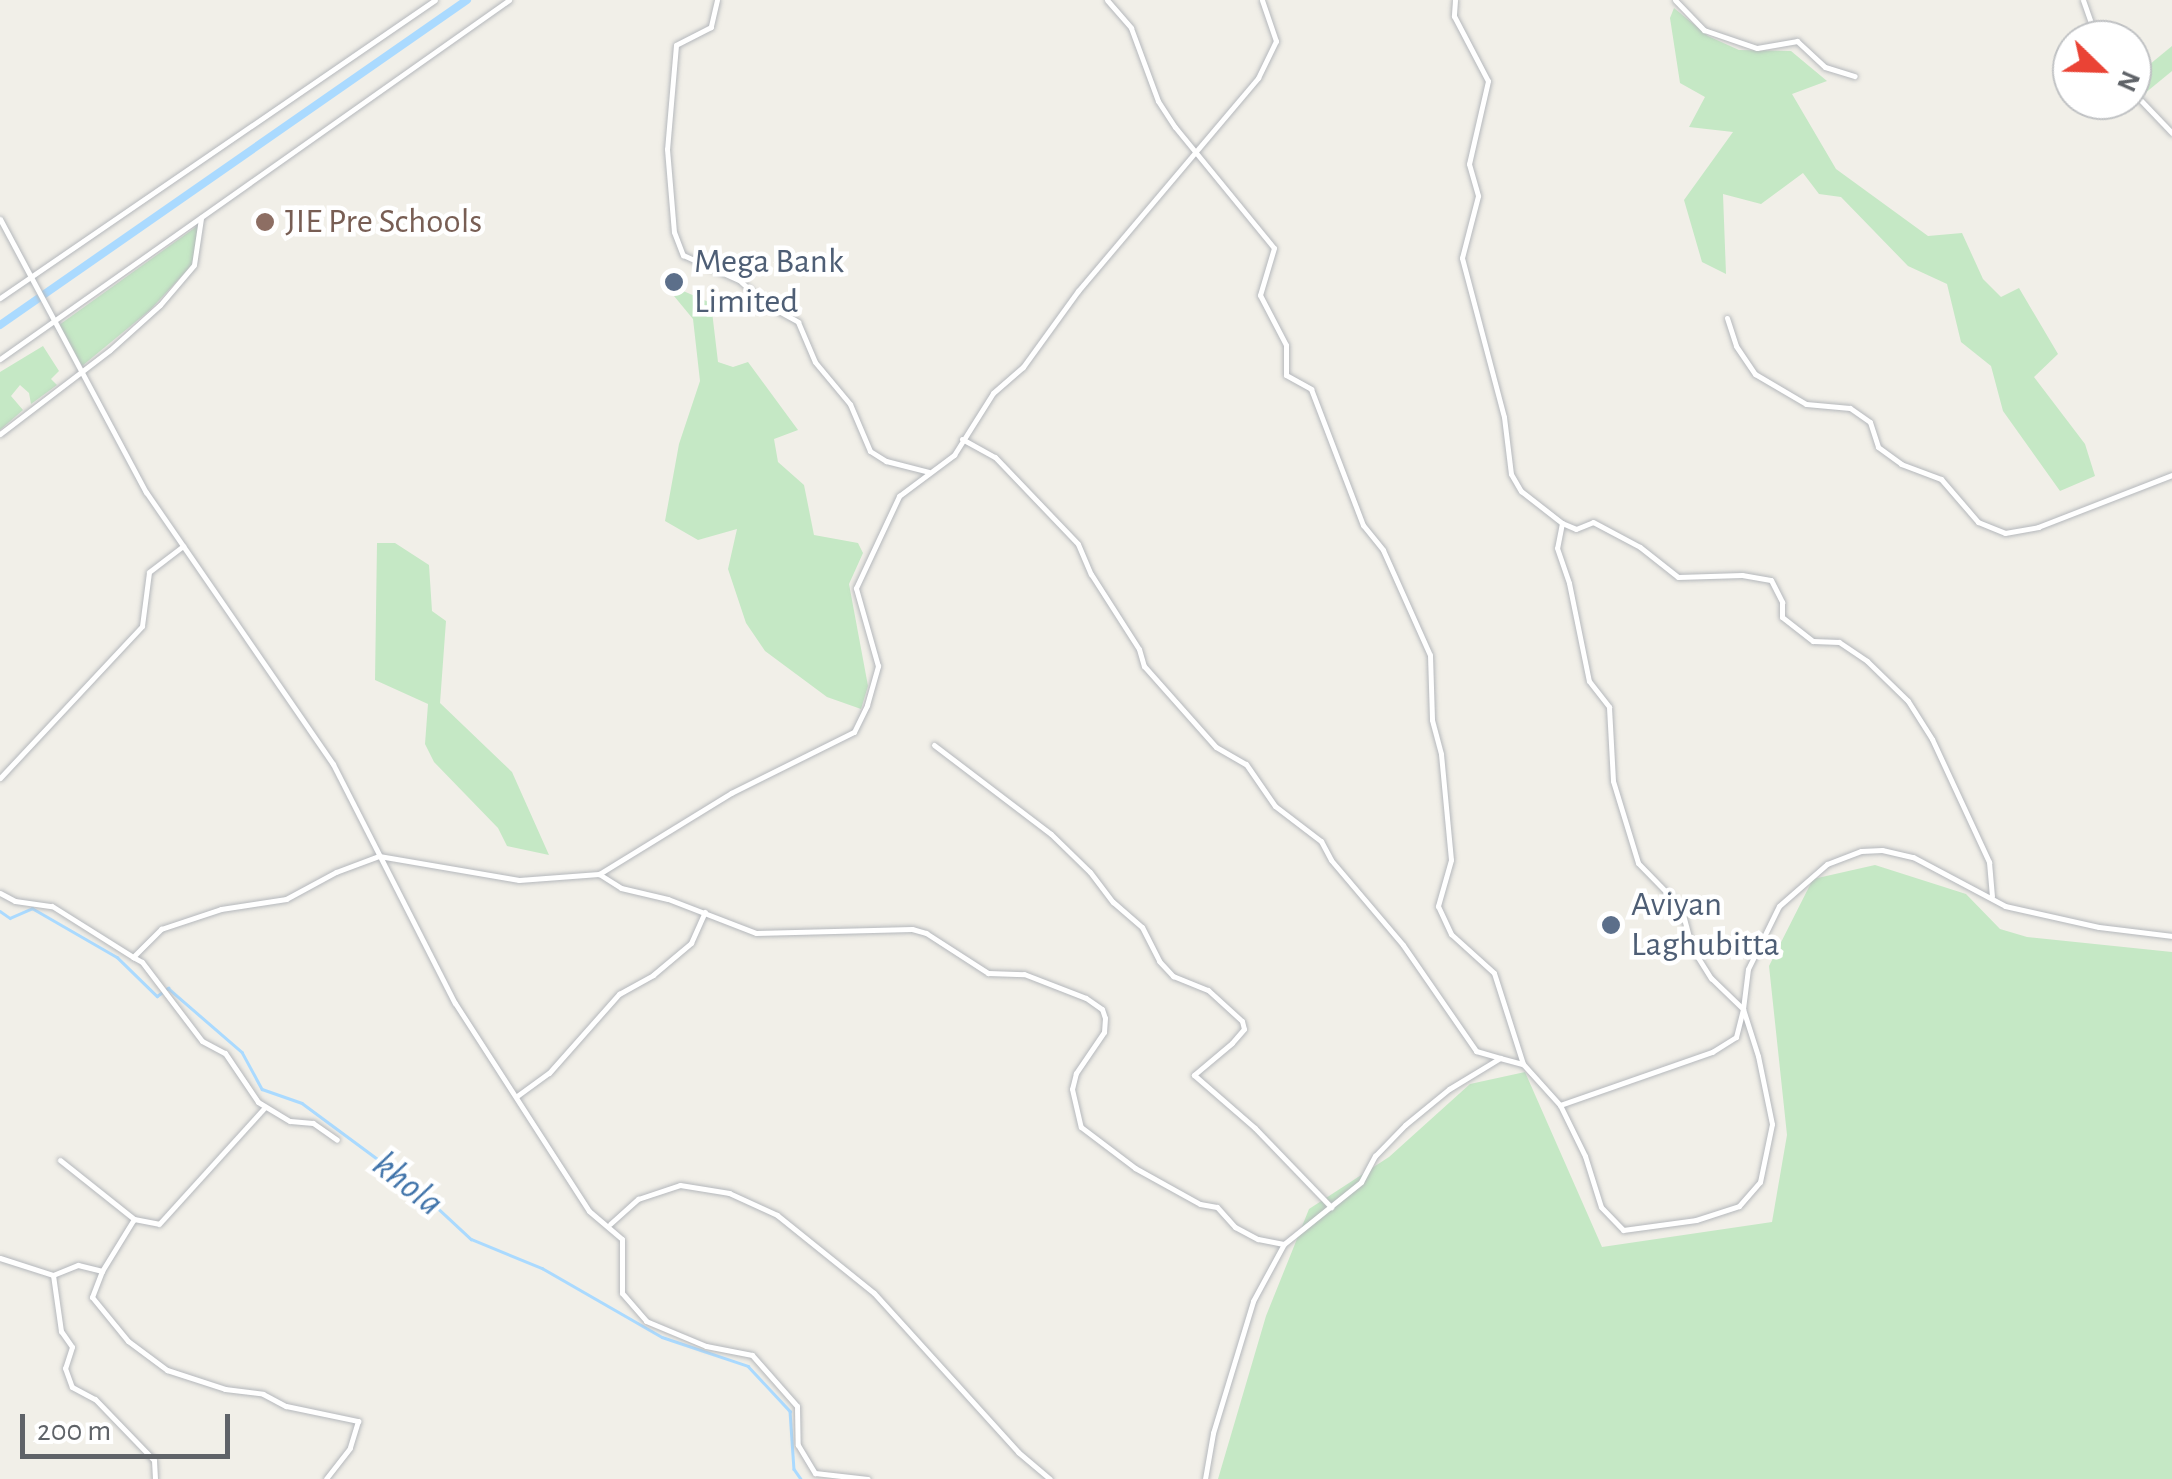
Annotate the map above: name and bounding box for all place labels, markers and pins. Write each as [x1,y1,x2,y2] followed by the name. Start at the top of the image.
[285,201,482,243] place label: JIE Pre Schools
[254,211,276,233] marker: JIE Pre Schools
[694,241,844,323] place label: Mega Bank Limited
[663,271,685,293] marker: Mega Bank Limited
[1631,884,1780,966] place label: Aviyan Laghubitta
[1600,914,1622,936] marker: Aviyan Laghubitta

